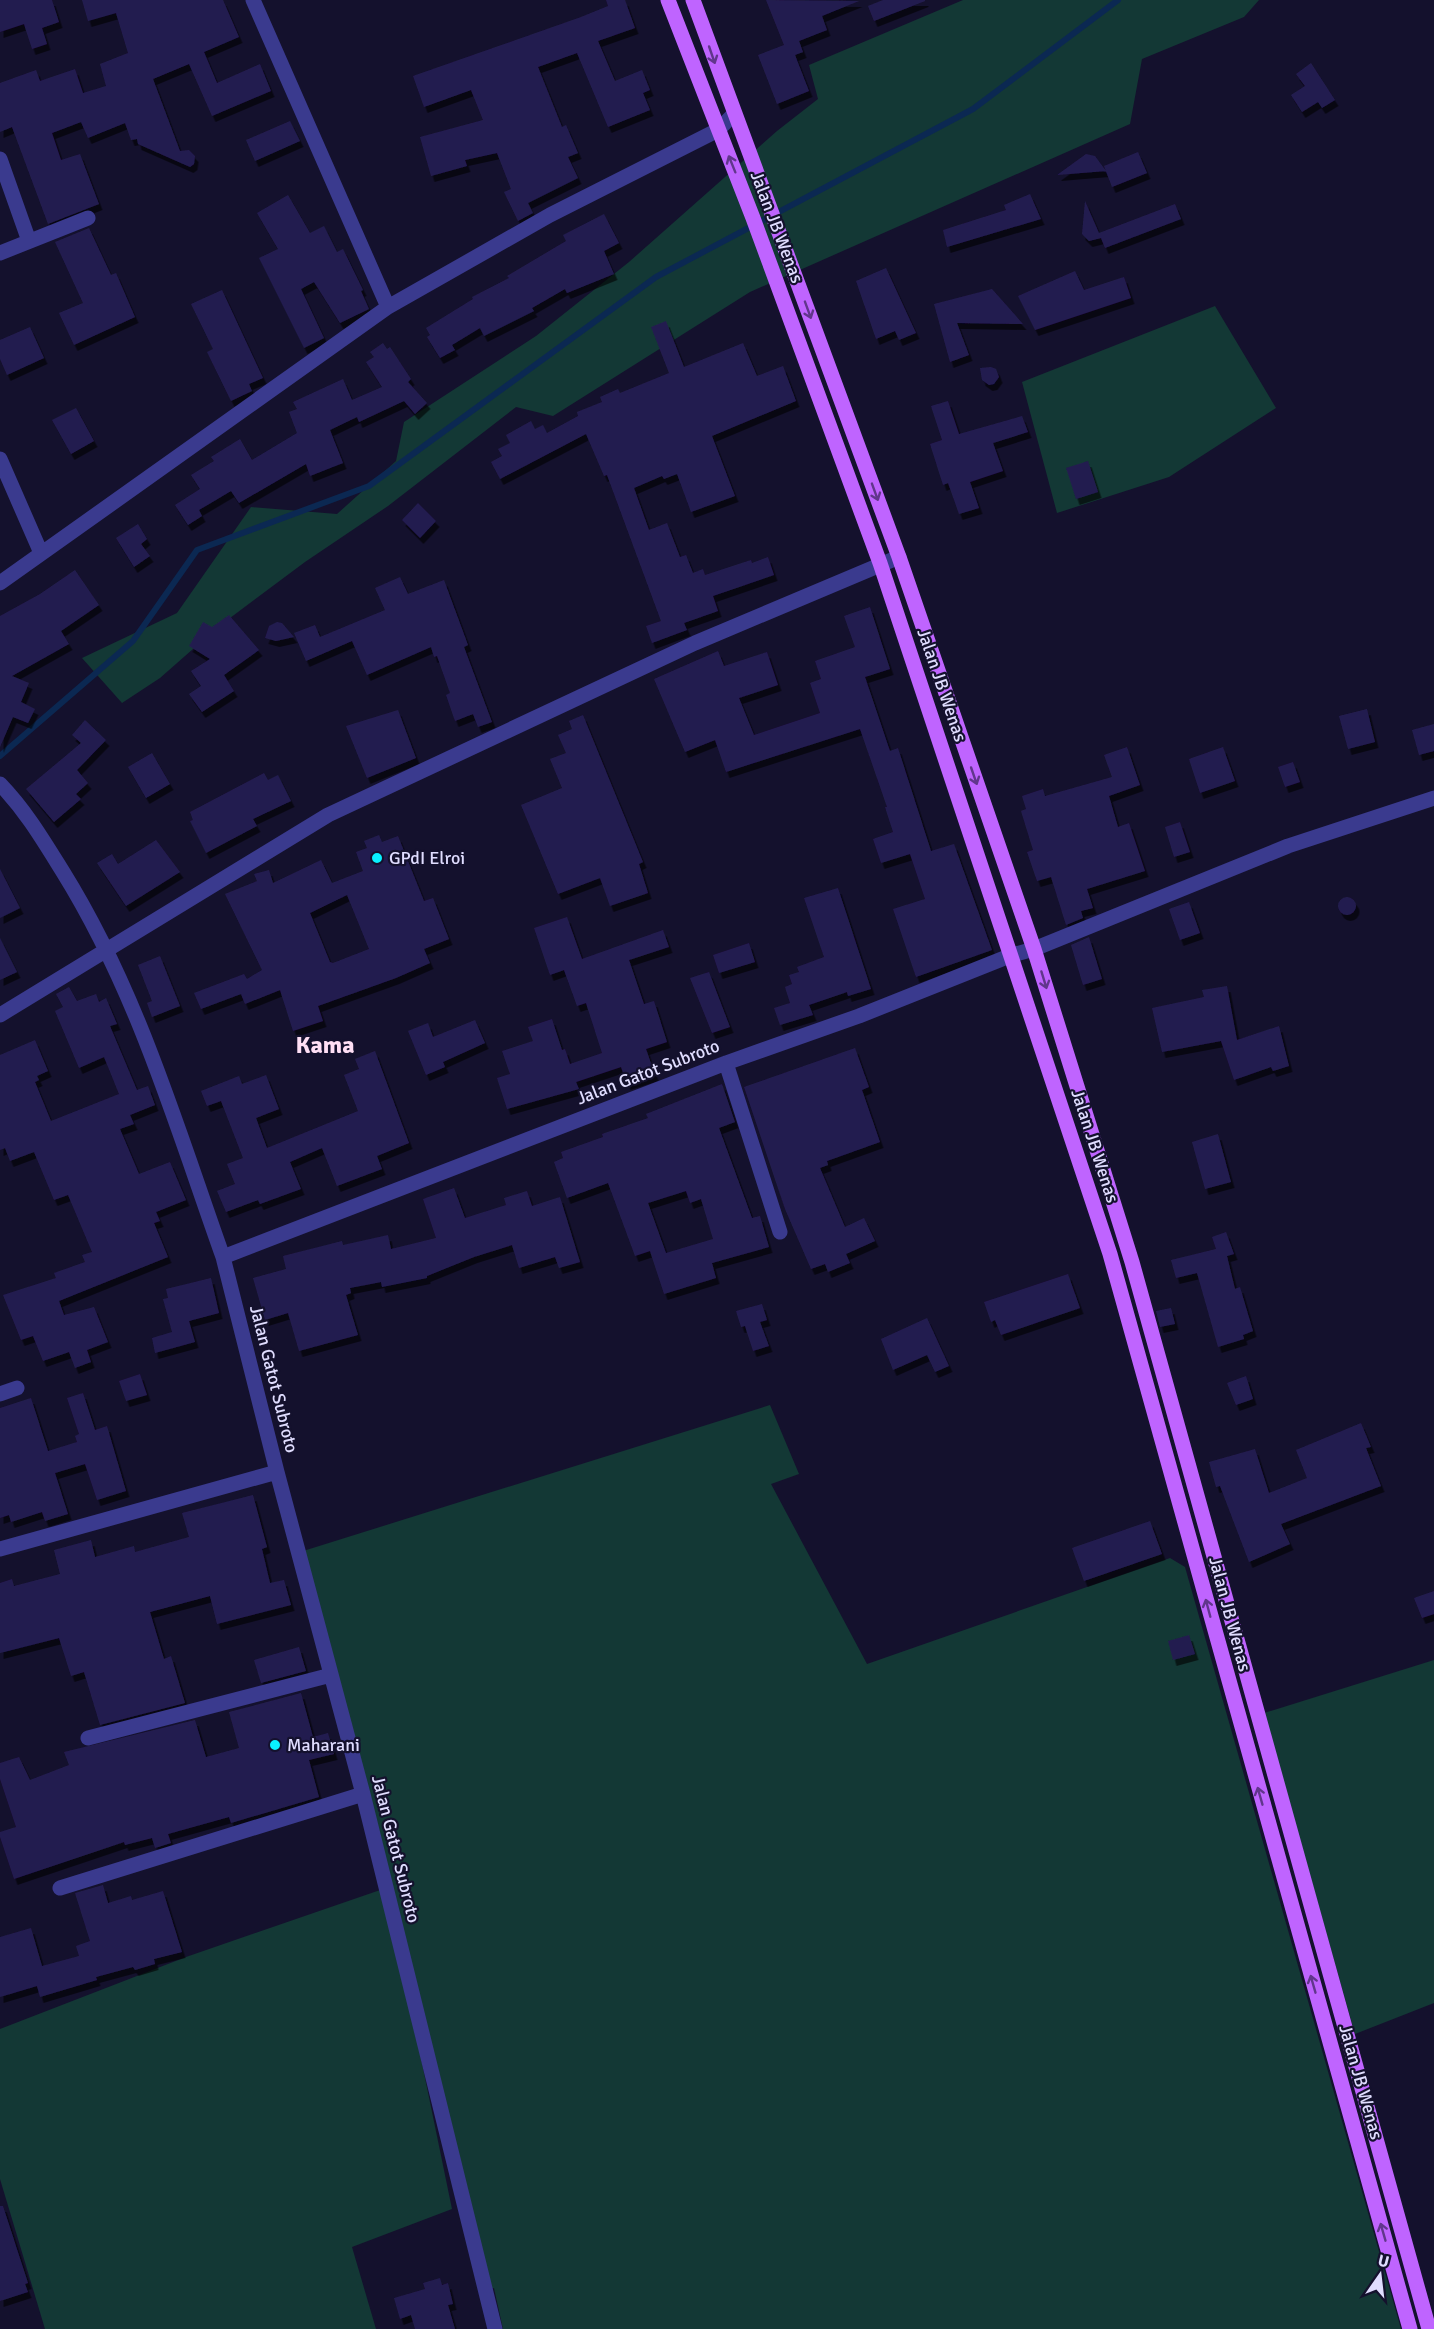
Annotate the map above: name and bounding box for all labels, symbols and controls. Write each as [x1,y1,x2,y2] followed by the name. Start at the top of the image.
[708,45,719,64] one-way arrow
[725,155,736,173] one-way arrow
[746,168,809,286] street label: Jalan JB Wenas
[803,300,814,318] one-way arrow
[871,483,882,501] one-way arrow
[912,625,972,745] street label: Jalan JB Wenas
[969,766,980,785] one-way arrow
[389,847,465,869] place label: GPdI Elroi
[370,851,384,865] marker: GPdI Elroi
[1039,970,1050,989] one-way arrow
[296,1030,354,1060] district label: Kama
[573,1035,723,1109] street label: Jalan Gatot Subroto
[1066,1086,1124,1206] street label: Jalan JB Wenas
[245,1303,303,1455] street label: Jalan Gatot Subroto
[1204,1554,1256,1674] street label: Jalan JB Wenas
[1202,1599,1213,1618] one-way arrow
[287,1734,360,1756] place label: Maharani
[268,1738,282,1752] marker: Maharani
[367,1773,425,1925] street label: Jalan Gatot Subroto
[1254,1787,1265,1806] one-way arrow
[1307,1975,1318,1994] one-way arrow
[1334,2022,1388,2142] street label: Jalan JB Wenas
[1376,2223,1388,2242] one-way arrow
[1350,2245,1410,2305] north arrow
[1376,2250,1391,2272] text: U

